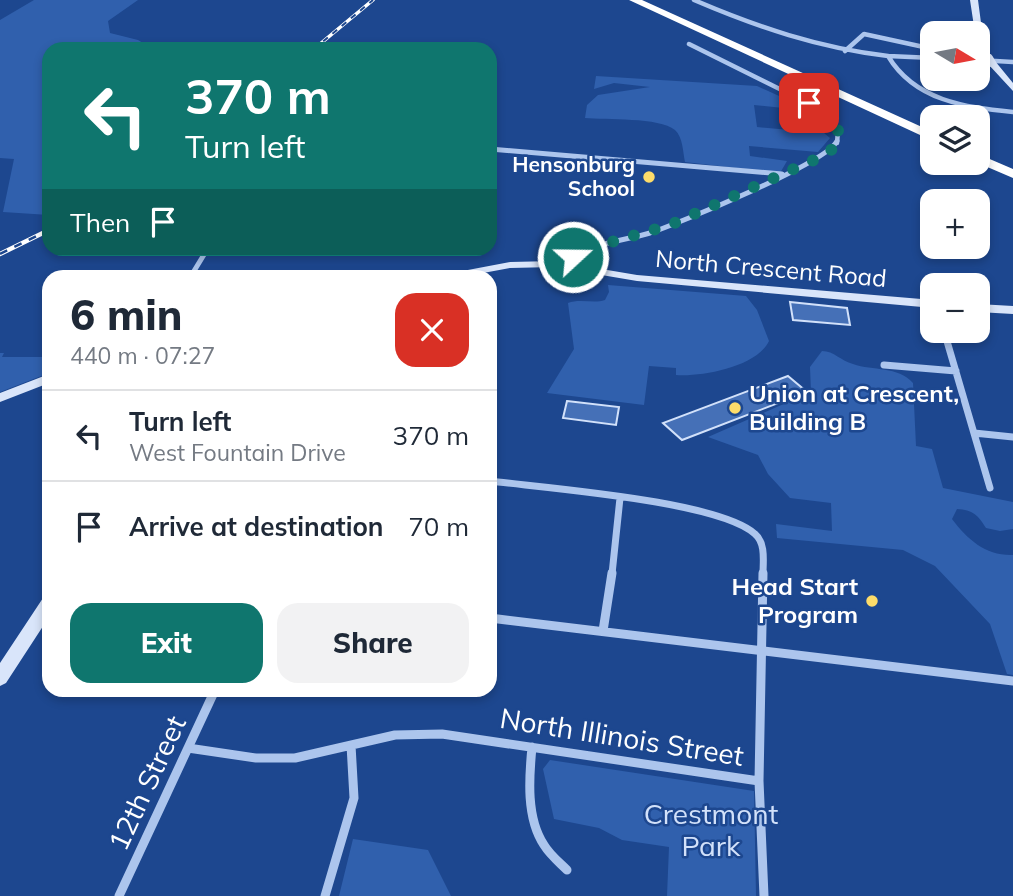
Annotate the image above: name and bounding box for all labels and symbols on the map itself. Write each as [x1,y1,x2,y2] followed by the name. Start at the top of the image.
[920,21,990,91] north arrow
[779,73,839,133] pin
[512,151,635,201] place label: Hensonburg School
[641,169,657,185] marker: Hensonburg School
[536,220,610,294] position arrow
[654,243,888,293] street label: North Crescent Road
[749,378,959,436] place label: Union at Crescent, Building B
[727,400,743,416] marker: Union at Crescent, Building B
[731,571,858,629] place label: Head Start Program
[864,593,880,609] marker: Head Start Program
[498,700,747,773] street label: North Illinois Street
[100,710,193,856] street label: 12th Street
[644,796,779,863] park label: Crestmont Park

